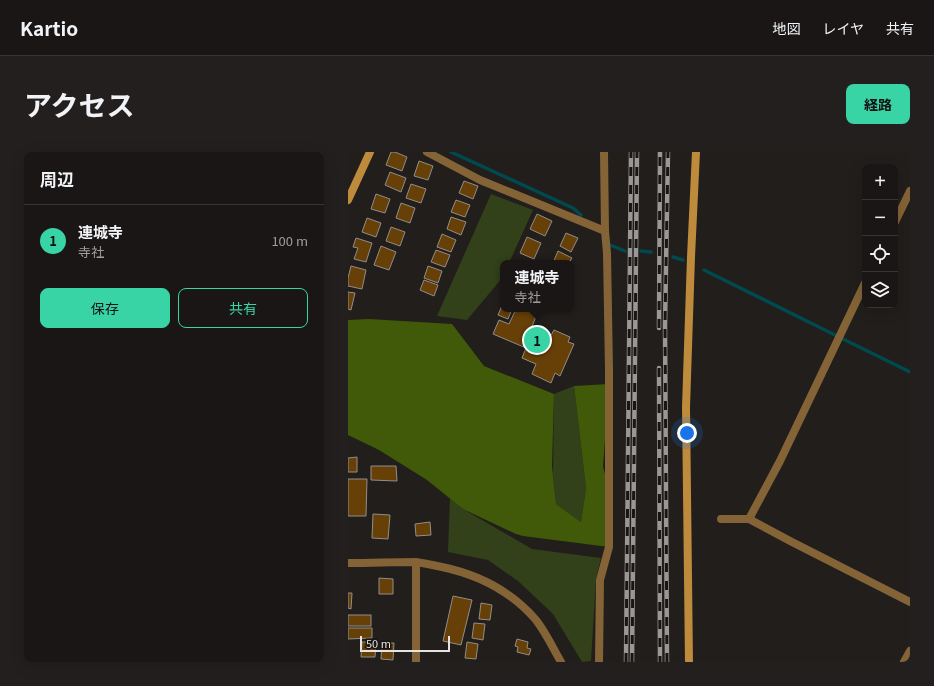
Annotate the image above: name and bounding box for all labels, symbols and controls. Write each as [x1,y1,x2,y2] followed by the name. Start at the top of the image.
[20,14,78,41] text: Kartio
[772,18,800,38] text: 地図
[822,18,864,38] text: レイヤ
[886,18,914,38] text: 共有
[24,84,135,124] text: アクセス
[846,84,910,124] button: 経路
[862,164,898,308] map controls
[862,164,898,200] button: +
[40,166,74,191] text: 周辺
[862,200,898,236] button: −
[78,221,123,242] text: 連城寺
[49,231,57,250] text: 1
[271,231,308,250] text: 100 m
[862,236,898,272] button: locate
[78,242,104,261] text: 寺社
[500,260,574,312] popup
[514,266,560,287] text: 連城寺
[862,272,898,308] button: layers
[514,287,541,306] text: 寺社
[40,288,170,328] button: 保存
[178,288,308,328] button: 共有
[524,325,550,355] pin: 1
[677,423,697,443] your location
[360,634,450,653] scale bar
[366,635,391,651] text: 50 m

